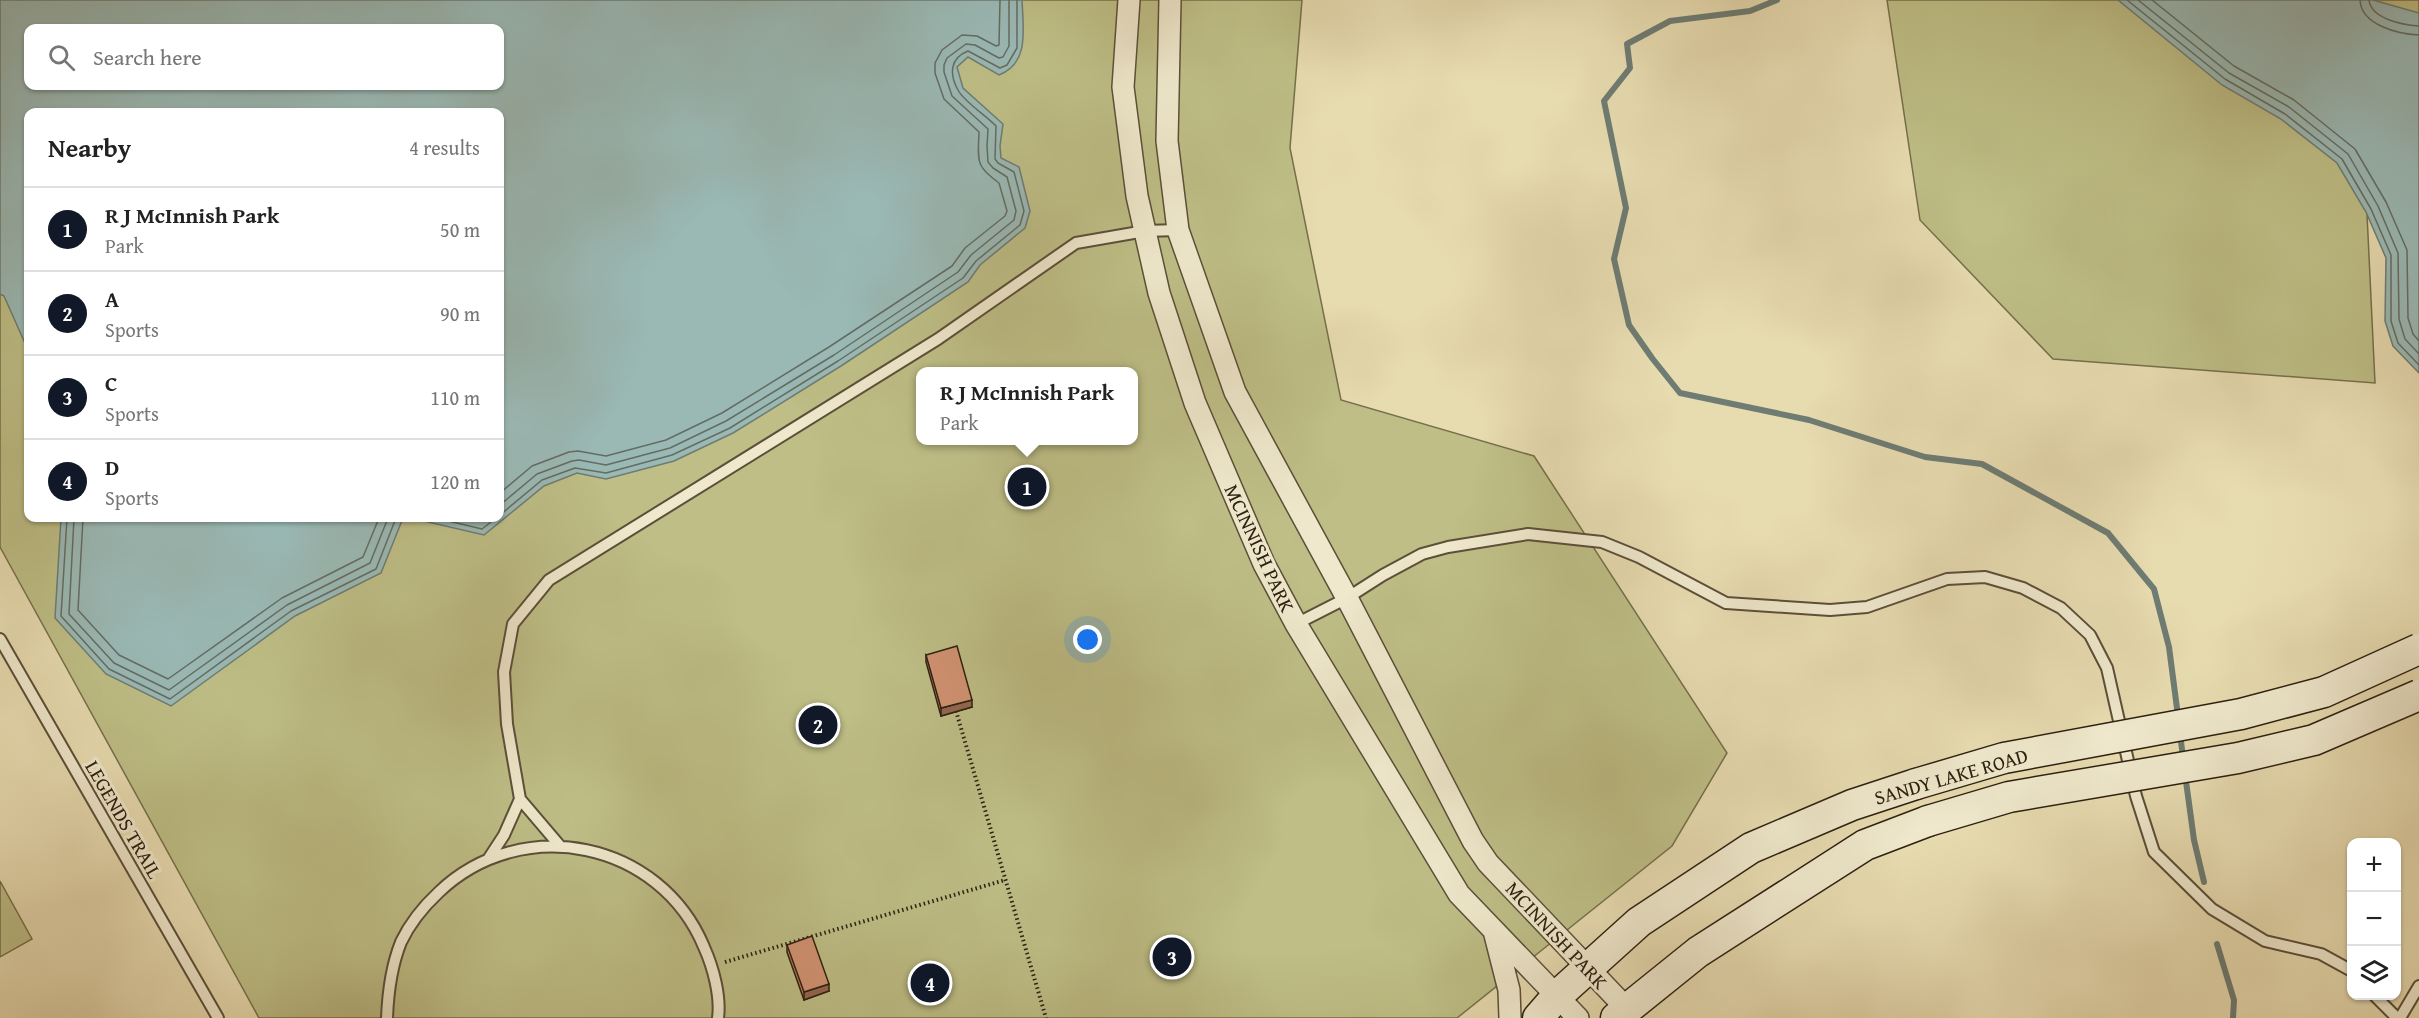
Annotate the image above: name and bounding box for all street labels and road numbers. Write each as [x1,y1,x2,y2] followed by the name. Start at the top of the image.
[1218,479,1302,617] street label: MCINNISH PARK
[1871,740,2031,812] street label: SANDY LAKE ROAD
[78,755,170,884] street label: LEGENDS TRAIL
[1499,875,1615,996] street label: MCINNISH PARK

